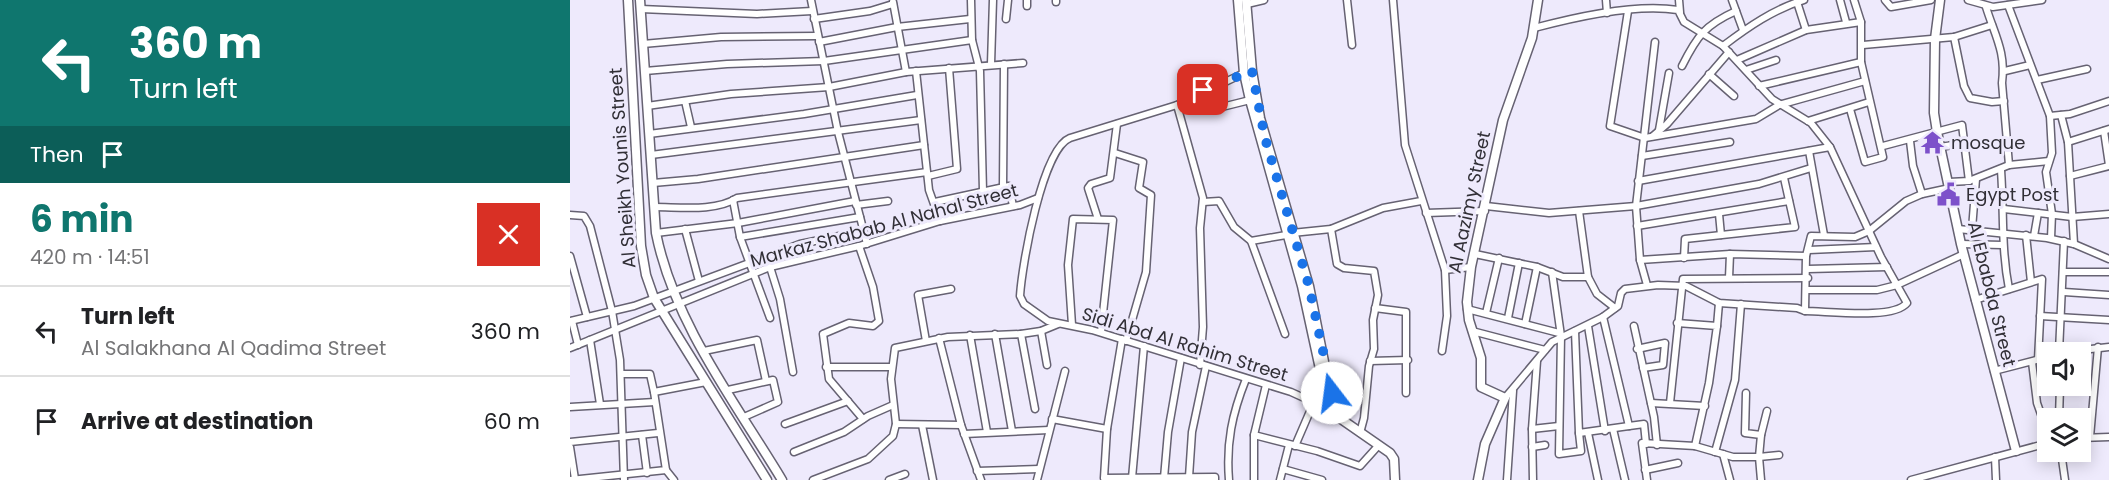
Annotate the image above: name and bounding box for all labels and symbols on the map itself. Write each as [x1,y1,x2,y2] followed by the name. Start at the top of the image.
[1177,64,1228,115] pin
[603,67,641,269] street label: Al Sheikh Younis Street
[1442,129,1496,275] street label: Al Aazimy Street
[1920,129,1946,155] temple icon: mosque
[1951,130,2025,155] place label: mosque
[747,177,1021,273] street label: Markaz Shabab Al Nahal Street
[1935,181,1961,207] public building icon: Egypt Post
[1966,182,2059,207] place label: Egypt Post
[1962,219,2022,369] street label: Al Ebabda Street
[1079,301,1291,387] street label: Sidi Abd Al Rahim Street
[1300,361,1364,425] position arrow

